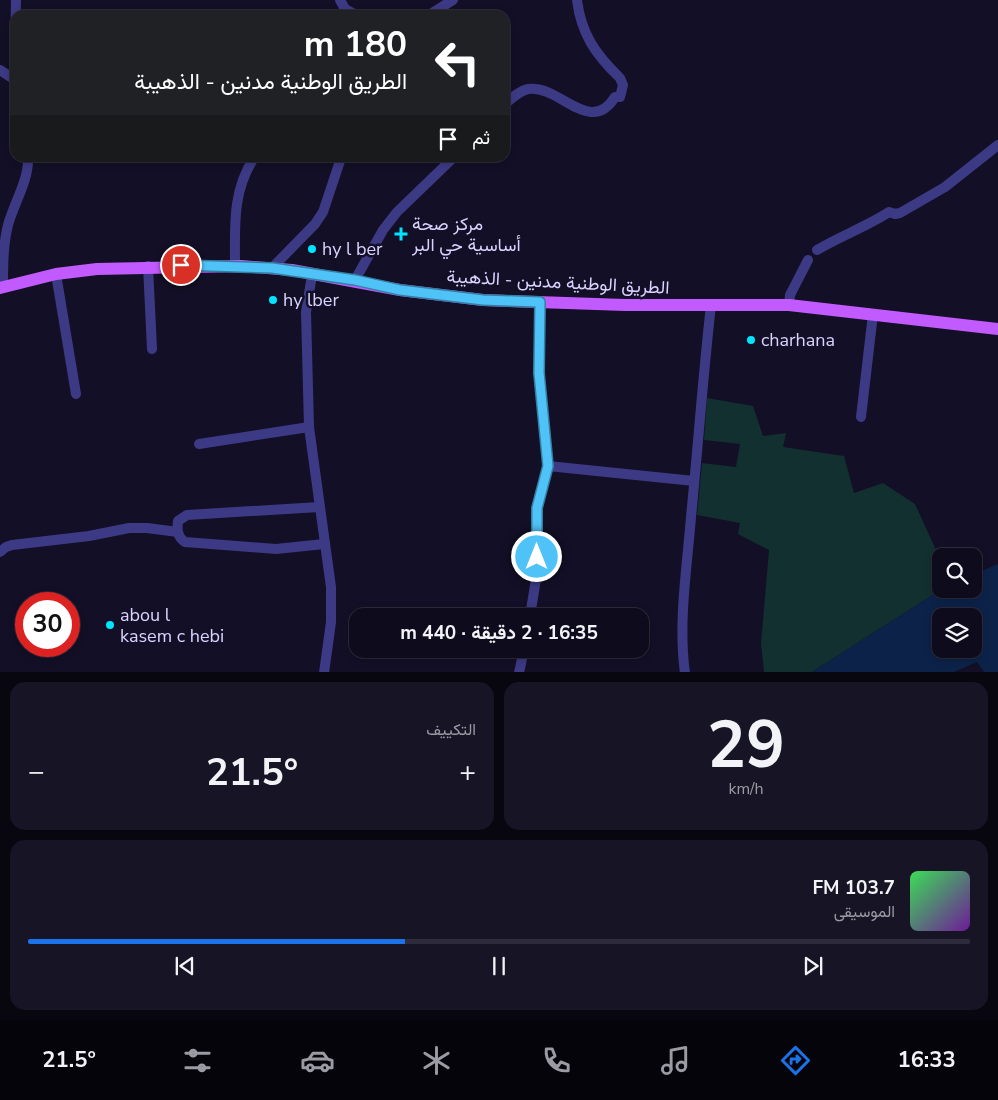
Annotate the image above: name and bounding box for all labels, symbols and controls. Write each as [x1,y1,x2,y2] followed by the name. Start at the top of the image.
[304,21,407,68] text: 180 m
[425,30,490,95] icon: left
[134,67,407,97] text: الطريق الوطنية مدنين - الذهيبة
[434,125,462,153] icon: arrive
[472,125,490,151] text: ثم
[411,212,521,260] place label: مركز صحة أساسية حي البر
[394,227,408,241] marker: مركز صحة أساسية حي البر
[322,237,383,261] place label: hy l ber
[306,243,318,255] marker: hy l ber
[160,244,202,286] pin
[167,251,195,279] icon: arrive
[446,264,670,300] street label: الطريق الوطنية مدنين - الذهيبة
[283,288,339,312] place label: hy lber
[267,294,279,306] marker: hy lber
[761,328,835,352] place label: charhana
[745,334,757,346] marker: charhana
[510,530,562,582] position arrow
[932,548,982,658] map controls
[932,548,982,598] button: search
[15,592,80,657] speed limit sign: 30
[120,603,224,648] place label: abou l kasem c hebi
[932,608,982,658] button: layers
[104,619,116,631] marker: abou l kasem c hebi
[400,620,598,646] text: 16:35 · 2 دقيقة · 440 m
[707,701,785,790] text: 29
[426,719,476,741] text: التكييف
[206,747,298,798] text: 21.5°
[28,753,45,791] text: −
[459,753,476,791] text: +
[728,778,764,800] text: km/h
[812,875,895,901] text: 103.7 FM
[834,901,895,923] text: الموسيقى
[171,952,199,980] icon: previous
[485,952,513,980] icon: pause
[799,952,827,980] icon: next
[180,1043,215,1078] icon: filters
[300,1043,335,1078] icon: car
[419,1043,454,1078] icon: climate
[539,1043,574,1078] icon: phone
[658,1043,693,1078] icon: music
[778,1043,813,1078] icon: directions
[42,1045,96,1075] text: 21.5°
[897,1045,956,1075] text: 16:33

